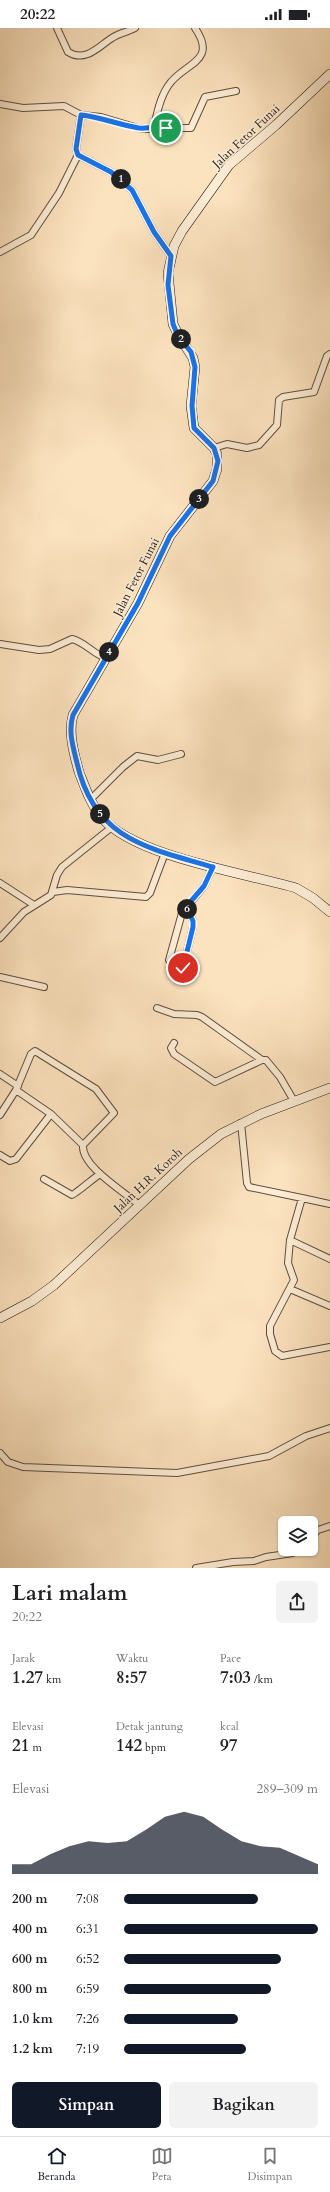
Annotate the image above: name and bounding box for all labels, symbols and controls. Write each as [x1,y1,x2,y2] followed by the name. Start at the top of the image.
[20,4,55,24] text: 20:22
[207,100,284,173] street label: Jalan Fetor Funai
[149,111,183,145] pin
[155,117,177,139] icon: arrive
[111,169,131,189] pin: 1
[118,171,124,186] text: 1
[171,329,191,349] pin: 2
[178,331,184,346] text: 2
[189,489,209,509] pin: 3
[196,491,202,506] text: 3
[108,534,163,621] street label: Jalan Fetor Funai
[99,642,119,662] pin: 4
[106,644,112,659] text: 4
[90,804,110,824] pin: 5
[97,806,103,821] text: 5
[177,899,197,919] pin: 6
[184,901,190,916] text: 6
[166,951,200,985] pin
[172,957,194,979] icon: check
[109,1144,186,1217] street label: Jalan H.R. Koroh
[278,1516,318,1556] map controls
[278,1516,318,1556] button: layers
[12,1578,127,1608] text: Lari malam
[276,1581,318,1623] button: share
[12,1608,42,1626] text: 20:22
[12,1651,35,1666] text: Jarak
[116,1651,148,1666] text: Waktu
[220,1651,241,1666] text: Pace
[12,1666,43,1689] text: 1.27
[116,1666,147,1689] text: 8:57
[220,1666,251,1689] text: 7:03
[43,1672,61,1687] text: km
[251,1672,273,1687] text: /km
[12,1719,44,1734] text: Elevasi
[116,1719,183,1734] text: Detak jantung
[220,1719,238,1734] text: kcal
[12,1734,29,1757] text: 21
[116,1734,142,1757] text: 142
[220,1734,237,1757] text: 97
[29,1740,42,1755] text: m
[142,1740,166,1755] text: bpm
[12,1780,49,1798] text: Elevasi
[256,1780,318,1798] text: 289–309 m
[12,1890,47,1908] text: 200 m
[76,1890,99,1908] text: 7:08
[12,1920,47,1938] text: 400 m
[76,1920,99,1938] text: 6:31
[12,1950,47,1968] text: 600 m
[76,1950,99,1968] text: 6:52
[12,1980,47,1998] text: 800 m
[76,1980,99,1998] text: 6:59
[12,2010,53,2028] text: 1.0 km
[76,2010,99,2028] text: 7:26
[12,2040,53,2058] text: 1.2 km
[76,2040,99,2058] text: 7:19
[12,2082,161,2128] button: Simpan
[169,2082,318,2128] button: Bagikan
[37,2145,76,2184] tab: Beranda
[151,2145,173,2184] tab: Peta
[248,2145,293,2184] tab: Disimpan

